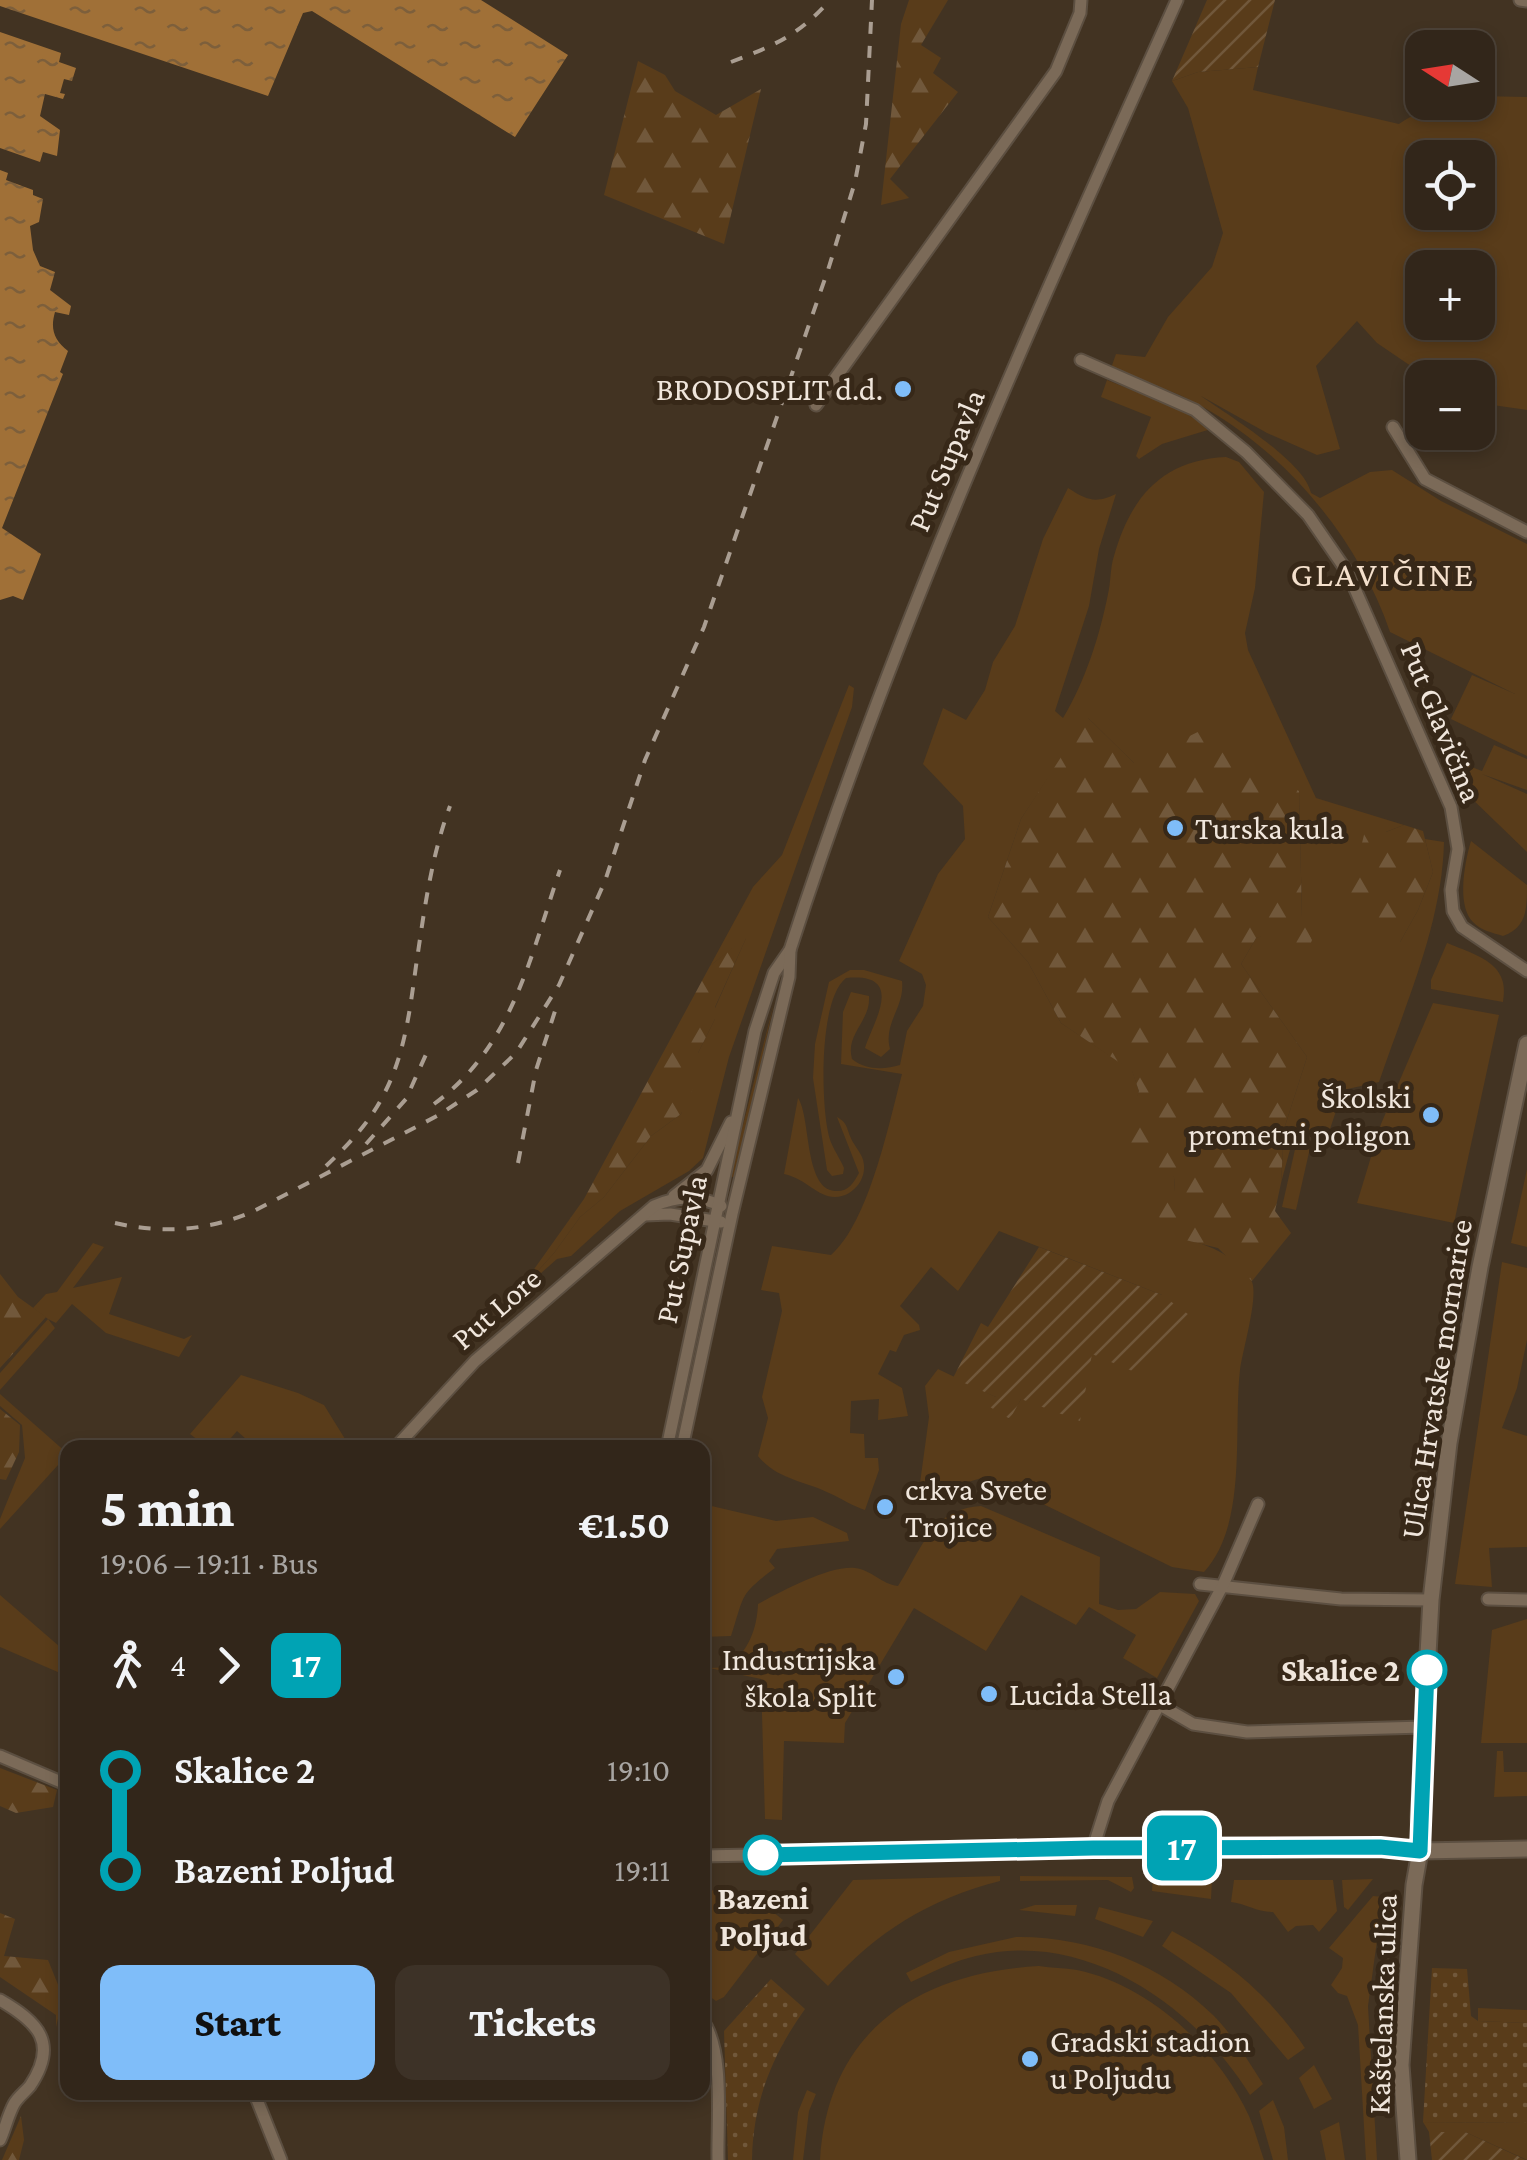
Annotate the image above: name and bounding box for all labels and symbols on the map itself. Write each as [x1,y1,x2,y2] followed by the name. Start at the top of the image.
[1405,30,1495,120] north arrow
[656,371,883,407] place label: BRODOSPLIT d.d.
[892,378,914,400] marker: BRODOSPLIT d.d.
[900,383,992,537] street label: Put Supavla
[1290,555,1476,594] district label: GLAVIČINE
[1394,637,1491,808] street label: Put Glavičina
[1195,810,1344,846] place label: Turska kula
[1164,817,1186,839] marker: Turska kula
[1188,1079,1411,1152] place label: Školski prometni poligon
[1420,1104,1442,1126] marker: Školski prometni poligon
[648,1171,714,1327] street label: Put Supavla
[1393,1217,1479,1541] street label: Ulica Hrvatske mornarice
[444,1260,548,1356] street label: Put Lore
[905,1471,1047,1544] place label: crkva Svete Trojice
[874,1496,896,1518] marker: crkva Svete Trojice
[722,1641,876,1714] place label: Industrijska škola Split
[1408,1651,1446,1689] marker: Skalice 2
[1281,1652,1400,1688] place label: Skalice 2
[885,1666,907,1688] marker: Industrijska škola Split
[1009,1676,1172,1712] place label: Lucida Stella
[978,1683,1000,1705] marker: Lucida Stella
[1137,1816,1227,1880] line badge: 17
[744,1836,782,1874] marker: Bazeni Poljud
[717,1880,809,1953] place label: Bazeni Poljud
[1360,1893,1404,2115] street label: Kaštelanska ulica
[1050,2023,1251,2096] place label: Gradski stadion u Poljudu
[1019,2048,1041,2070] marker: Gradski stadion u Poljudu

